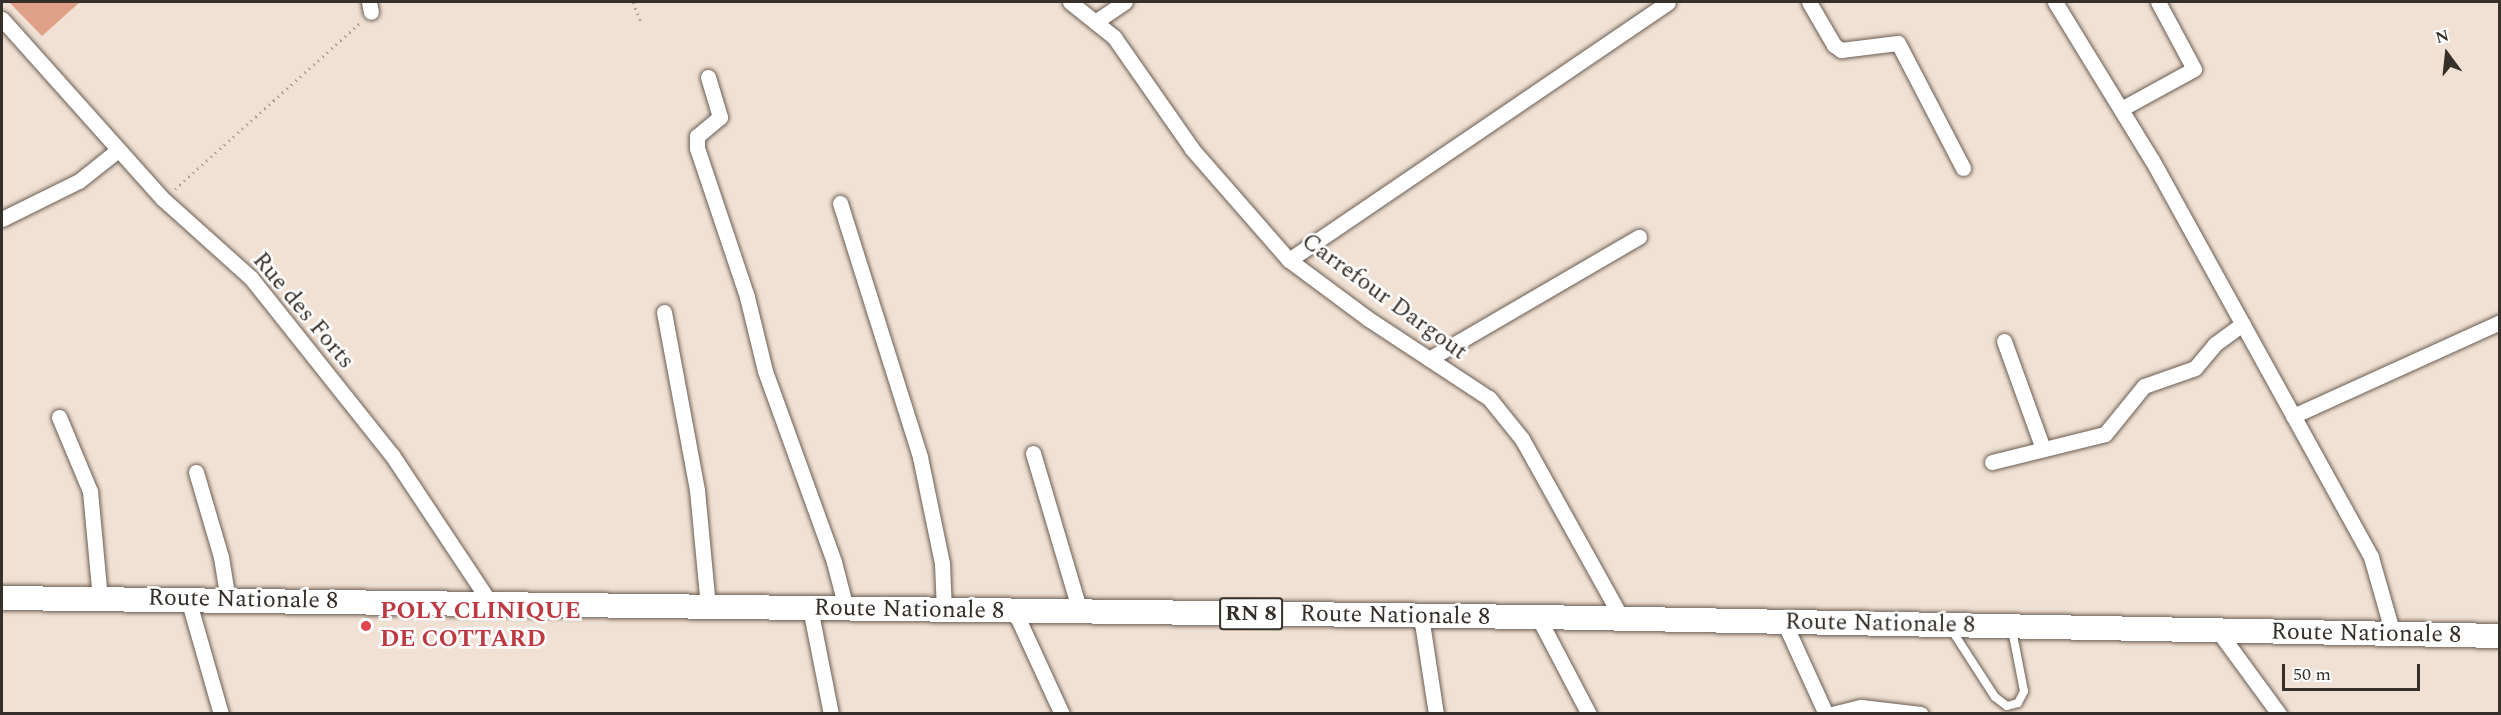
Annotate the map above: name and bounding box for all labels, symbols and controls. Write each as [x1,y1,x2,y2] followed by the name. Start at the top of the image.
[2433,23,2452,50] text: N
[2417,24,2477,84] north arrow
[1296,227,1472,367] street label: Carrefour Dargout
[246,247,360,375] street label: Rue des Forts
[148,584,338,616] street label: Route Nationale 8
[814,594,1004,626] street label: Route Nationale 8
[1218,595,1284,633] road number: RN 8
[380,598,581,654] place label: POLY CLINIQUE DE COTTARD
[1300,600,1490,632] street label: Route Nationale 8
[1785,608,1975,640] street label: Route Nationale 8
[357,617,375,635] marker: POLY CLINIQUE DE COTTARD
[2271,618,2461,650] street label: Route Nationale 8
[2285,652,2423,690] scale bar
[2293,661,2331,688] text: 50 m

